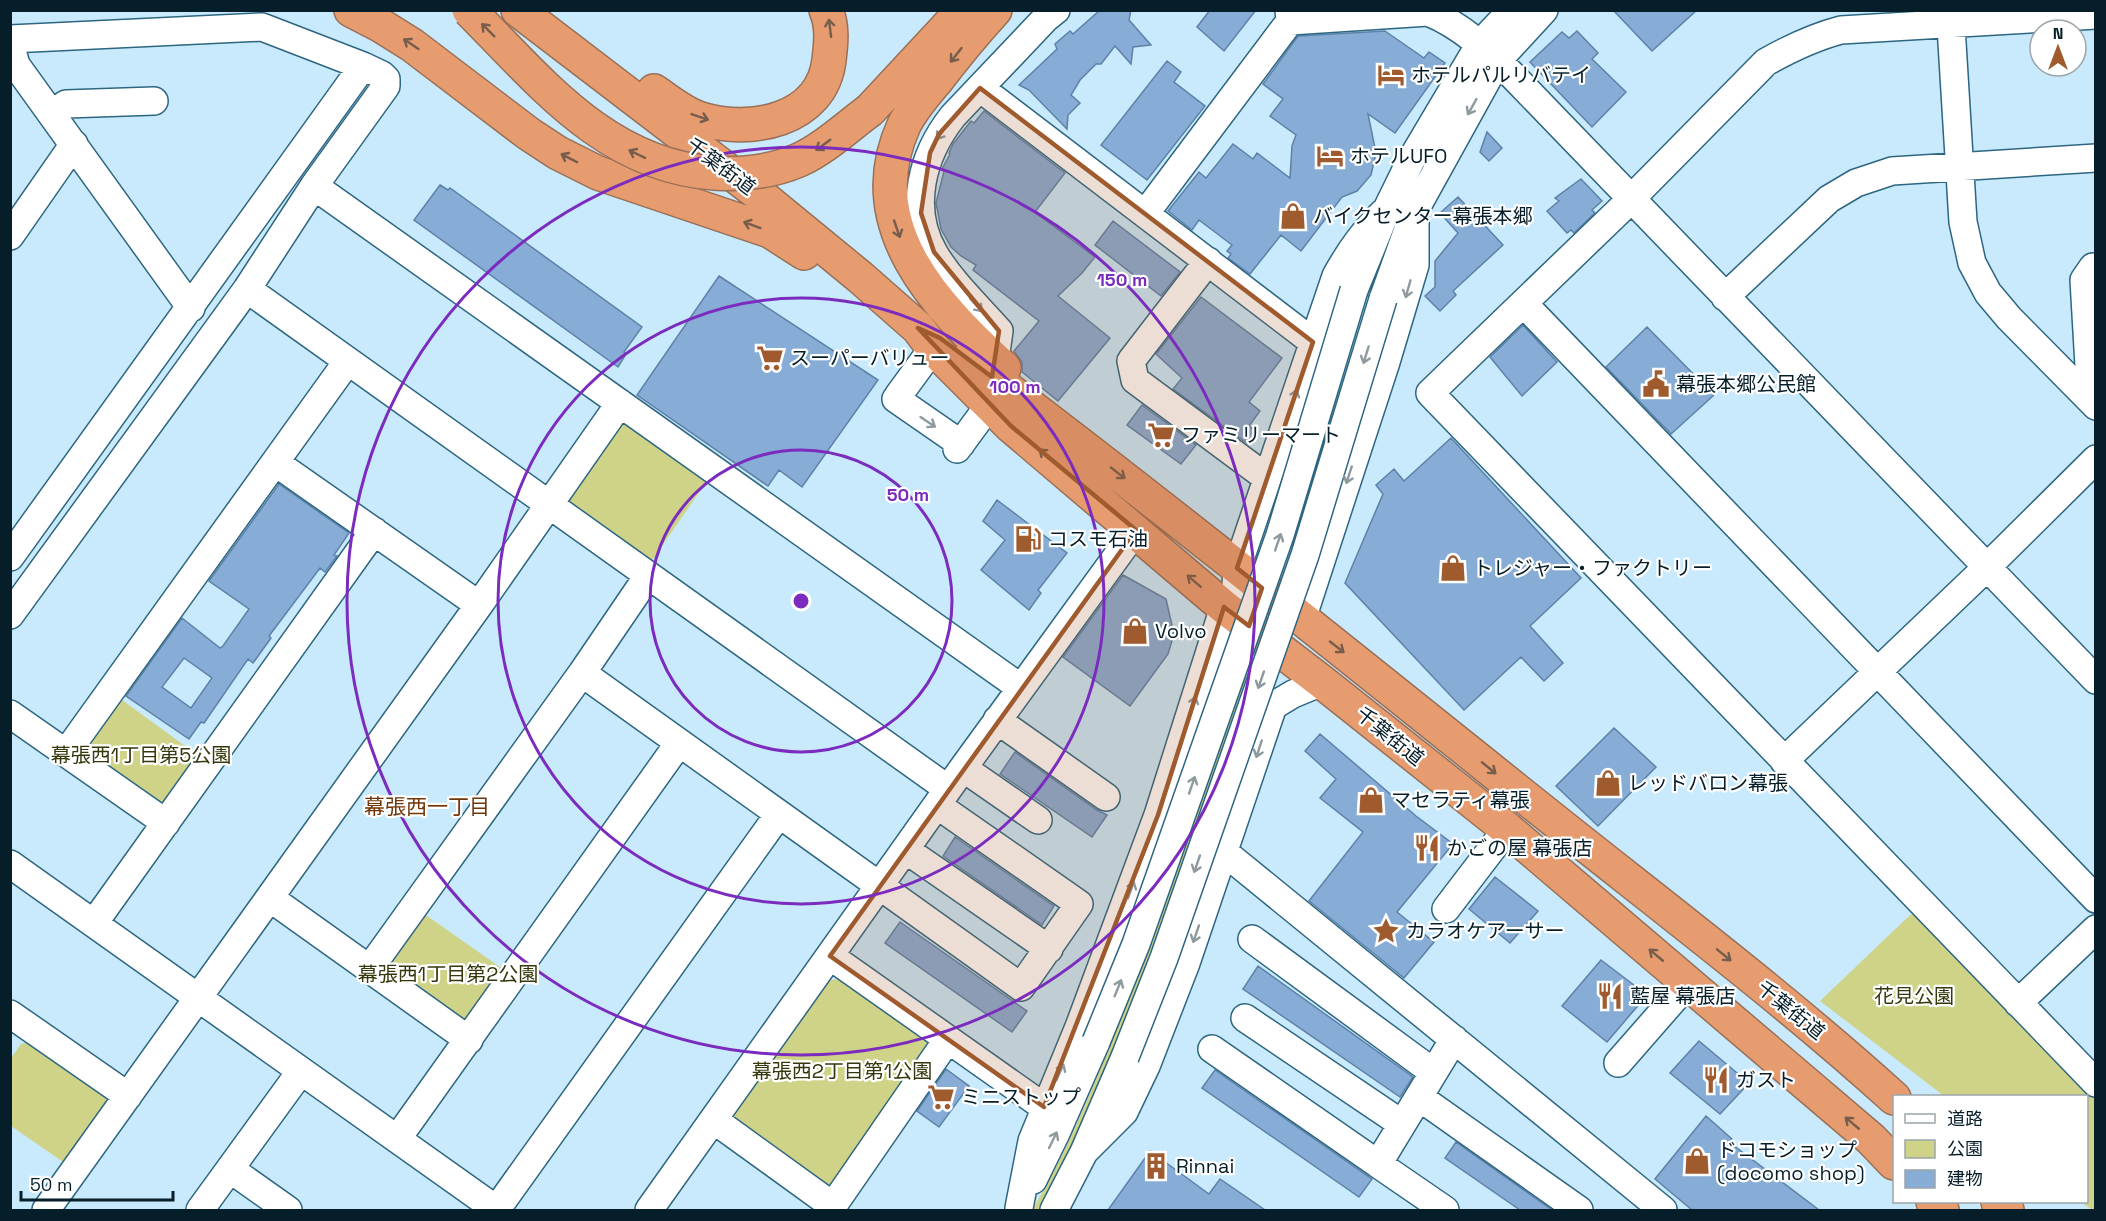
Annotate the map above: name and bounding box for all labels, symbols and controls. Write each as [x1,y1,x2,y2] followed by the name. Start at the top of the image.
[824,18,835,38] one-way arrow
[2028,18,2088,78] north arrow
[481,23,496,38] one-way arrow
[2053,23,2063,44] text: N
[403,38,420,50] one-way arrow
[950,46,963,62] one-way arrow
[1376,60,1406,90] hotel icon: ホテルパルリバテイ
[1411,62,1591,88] place label: ホテルパルリバテイ
[1466,98,1477,116] one-way arrow
[691,113,709,124] one-way arrow
[935,123,947,140] one-way arrow
[681,132,761,200] street label: 千葉街道
[815,139,831,151] one-way arrow
[1315,141,1345,171] hotel icon: ホテルUFO
[1350,143,1447,169] place label: ホテルUFO
[629,147,647,159] one-way arrow
[560,152,578,164] one-way arrow
[1278,201,1308,231] shop icon: バイクセンター幕張本郷
[1313,203,1533,229] place label: バイクセンター幕張本郷
[743,218,762,229] one-way arrow
[892,220,903,239] one-way arrow
[1097,268,1147,291] text: 150 m
[1402,279,1413,298] one-way arrow
[969,297,983,312] one-way arrow
[755,343,785,373] supermarket icon: スーパーバリュー
[790,345,950,371] place label: スーパーバリュー
[1360,345,1371,364] one-way arrow
[1641,369,1671,399] public building icon: 幕張本郷公民館
[1676,371,1816,397] place label: 幕張本郷公民館
[989,375,1041,398] text: 100 m
[1290,389,1301,408] one-way arrow
[920,416,936,428] one-way arrow
[1146,420,1176,450] supermarket icon: ファミリーマート
[1181,422,1341,448] place label: ファミリーマート
[1038,448,1054,461] one-way arrow
[1343,465,1354,484] one-way arrow
[1109,467,1125,480] one-way arrow
[887,483,929,506] text: 50 m
[1013,524,1043,554] fuel station icon: コスモ石油
[1048,526,1148,552] place label: コスモ石油
[1274,533,1285,551] one-way arrow
[1438,553,1468,583] shop icon: トレジャー・ファクトリー
[1473,555,1712,581] place label: トレジャー・ファクトリー
[1187,574,1202,588] one-way arrow
[791,591,811,611] centre of rings
[1120,616,1150,646] shop icon: Volvo
[1155,618,1207,644] place label: Volvo
[1328,640,1344,653] one-way arrow
[1255,670,1266,689] one-way arrow
[1188,696,1199,715] one-way arrow
[1351,701,1429,771] street label: 千葉街道
[1252,739,1263,758] one-way arrow
[51,742,231,768] park label: 幕張西1丁目第5公園
[1481,761,1496,775] one-way arrow
[1593,768,1623,798] shop icon: レッドバロン幕張
[1628,770,1788,796] place label: レッドバロン幕張
[1188,776,1199,795] one-way arrow
[1356,785,1386,815] shop icon: マセラティ幕張
[1391,787,1530,813] place label: マセラティ幕張
[364,793,490,820] district label: 幕張西一丁目
[1412,833,1442,863] restaurant icon: かごの屋 幕張店
[1447,835,1592,861] place label: かごの屋 幕張店
[1190,854,1201,873] one-way arrow
[1127,881,1138,900] one-way arrow
[1371,916,1401,946] place icon: カラオケアーサー
[1406,918,1564,944] place label: カラオケアーサー
[1190,924,1201,943] one-way arrow
[1648,949,1664,962] one-way arrow
[1715,949,1731,962] one-way arrow
[358,961,538,987] park label: 幕張西1丁目第2公園
[1752,975,1830,1045] street label: 千葉街道
[1113,979,1124,997] one-way arrow
[1595,981,1625,1011] restaurant icon: 藍屋 幕張店
[1630,983,1735,1009] place label: 藍屋 幕張店
[1874,983,1954,1009] park label: 花見公園
[752,1058,932,1084] park label: 幕張西2丁目第1公園
[1055,1063,1066,1081] one-way arrow
[1701,1065,1731,1095] restaurant icon: ガスト
[1736,1067,1796,1093] place label: ガスト
[926,1082,956,1112] supermarket icon: ミニストップ
[961,1084,1081,1110] place label: ミニストップ
[1893,1095,2088,1203] legend
[1947,1107,1983,1130] text: 道路
[1845,1116,1860,1130] one-way arrow
[1048,1131,1060,1149] one-way arrow
[1717,1137,1864,1186] place label: ドコモショップ (docomo shop)
[1947,1137,1983,1160] text: 公園
[1682,1146,1712,1176] shop icon: ドコモショップ (docomo shop)
[1141,1151,1171,1181] building icon: Rinnai
[1176,1153,1234,1179] place label: Rinnai
[21,1164,172,1202] scale bar
[1947,1167,1983,1190] text: 建物
[30,1173,72,1196] text: 50 m

